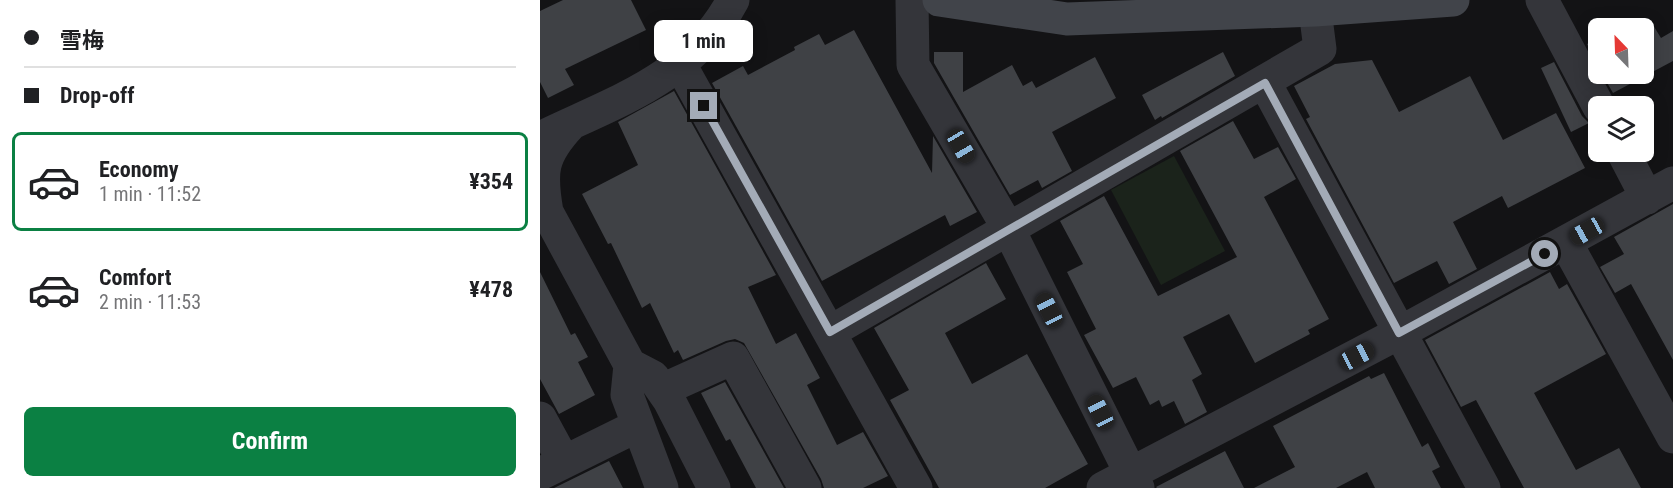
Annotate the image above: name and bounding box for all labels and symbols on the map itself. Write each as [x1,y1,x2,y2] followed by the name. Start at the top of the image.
[1588,18,1654,84] north arrow
[654,19,753,61] callout: 1 min
[690,92,717,119] route end
[944,126,978,166] car
[1567,214,1607,248] car
[1531,240,1558,267] route start
[1033,290,1065,330] car
[1337,340,1377,372] car
[1084,392,1116,432] car

